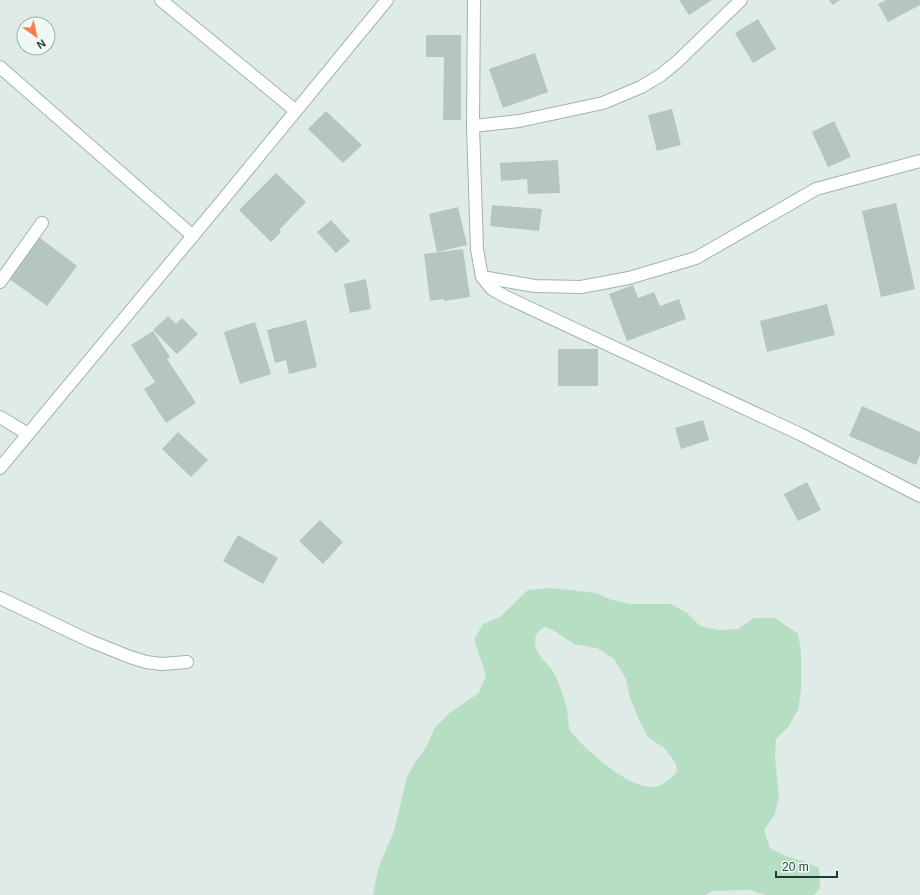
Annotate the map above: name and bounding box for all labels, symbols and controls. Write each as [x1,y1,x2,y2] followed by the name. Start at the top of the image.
[16,16,56,56] north arrow
[35,37,48,52] text: N
[776,853,837,879] scale bar
[782,860,809,874] text: 20 m

